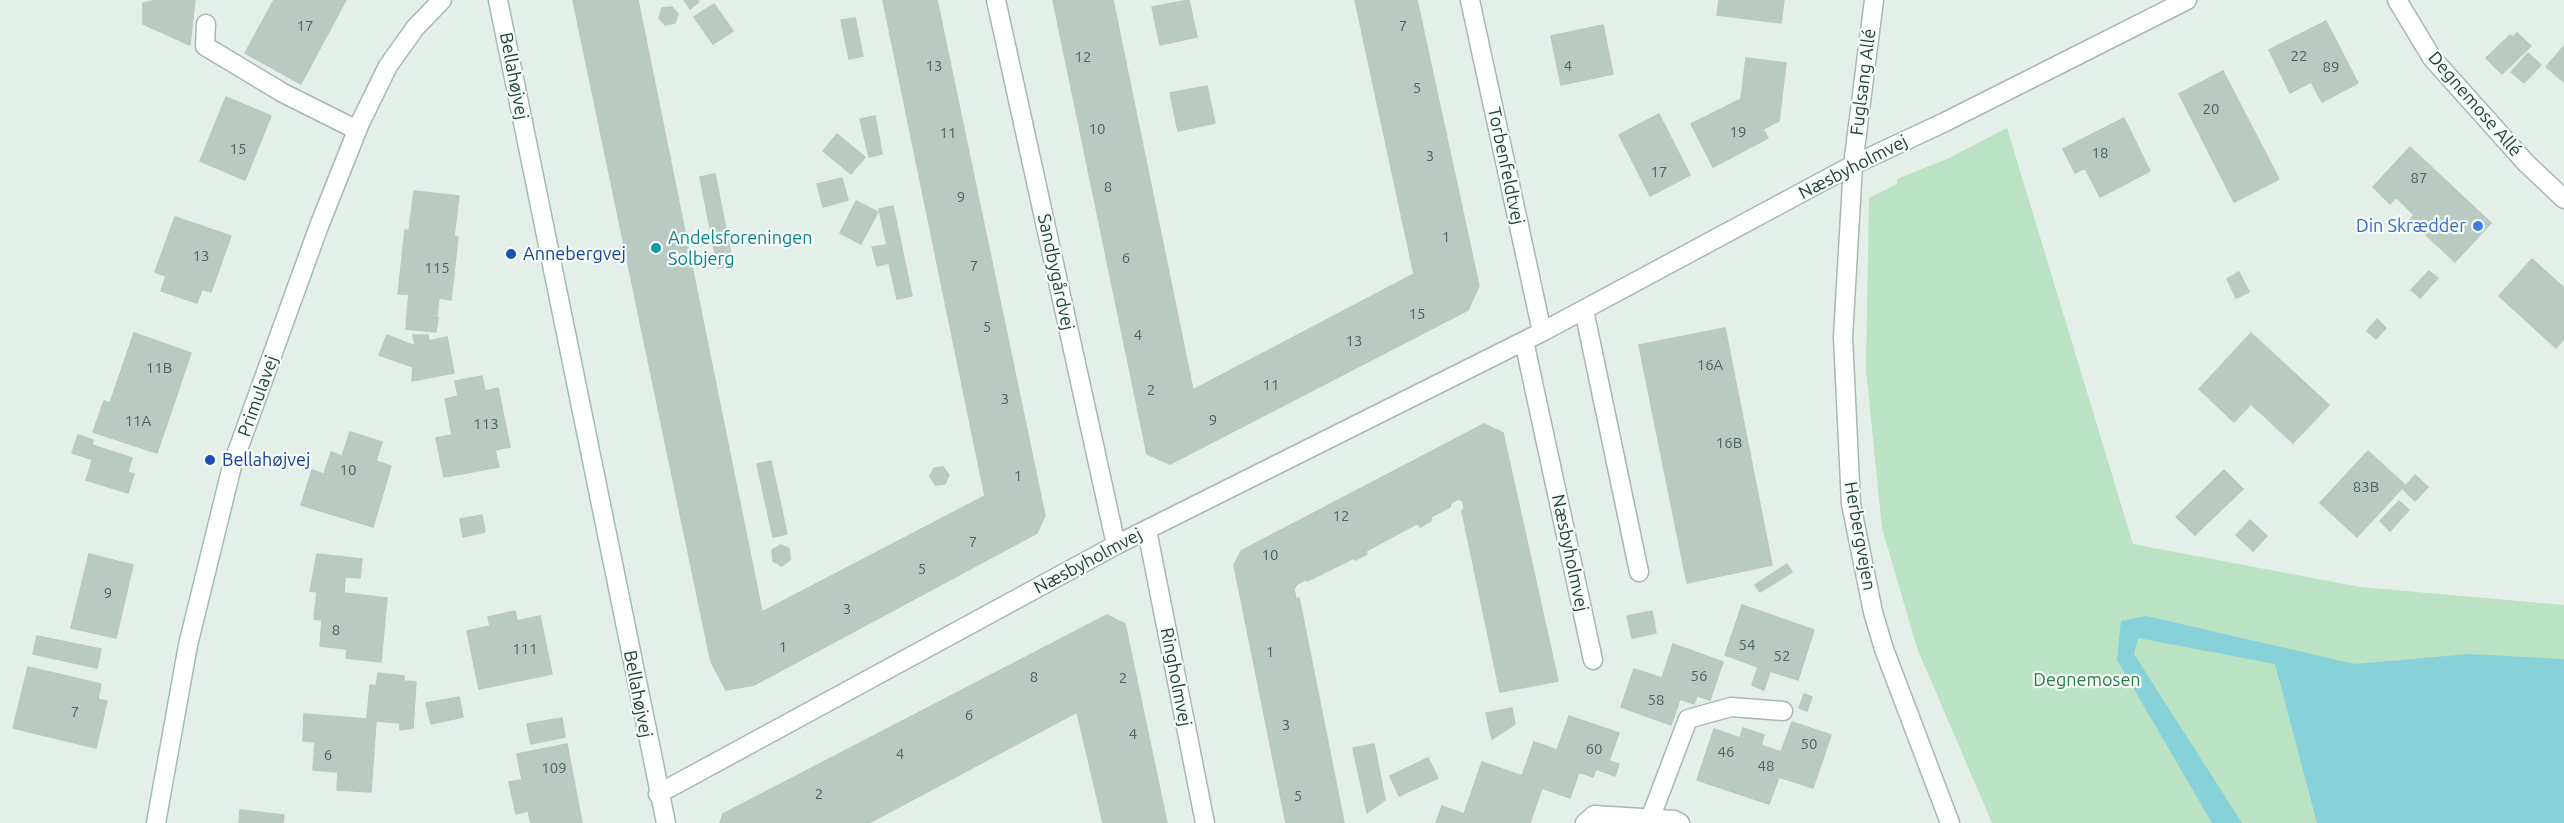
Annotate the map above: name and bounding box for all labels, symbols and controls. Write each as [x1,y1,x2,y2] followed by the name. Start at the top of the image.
[297,17,313,35] house number: 17
[1399,17,1407,35] house number: 7
[1846,27,1880,137] street label: Fuglsang Allé
[495,31,533,121] street label: Bellahøjvej
[2291,47,2307,65] house number: 22
[2423,47,2527,161] street label: Degnemose Allé
[1075,48,1091,66] house number: 12
[926,57,942,75] house number: 13
[1564,57,1572,75] house number: 4
[2323,58,2339,76] house number: 89
[1413,79,1421,97] house number: 5
[2203,100,2219,118] house number: 20
[1483,105,1529,227] street label: Torbenfeldtvej
[1089,120,1105,138] house number: 10
[1730,123,1746,141] house number: 19
[940,124,956,142] house number: 11
[1795,130,1911,204] street label: Næsbyholmvej
[230,140,246,158] house number: 15
[2092,144,2108,162] house number: 18
[1426,147,1434,165] house number: 3
[1651,163,1667,181] house number: 17
[2411,169,2427,187] house number: 87
[1104,178,1112,196] house number: 8
[957,188,965,206] house number: 9
[1033,212,1079,332] street label: Sandbygårdvej
[2356,215,2466,237] place label: Din Skrædder
[2471,219,2485,233] marker: Din Skrædder
[668,227,813,270] place label: Andelsforeningen Solbjerg
[1442,228,1450,246] house number: 1
[649,241,663,255] marker: Andelsforeningen Solbjerg
[523,243,626,265] place label: Annebergvej
[193,247,209,265] house number: 13
[504,247,518,261] marker: Annebergvej
[1122,249,1130,267] house number: 6
[970,257,978,275] house number: 7
[424,259,450,277] house number: 115
[1409,305,1425,323] house number: 15
[983,318,991,336] house number: 5
[1134,326,1142,344] house number: 4
[1346,332,1362,350] house number: 13
[233,352,283,440] street label: Primulavej
[1697,356,1723,374] house number: 16A
[146,359,172,377] house number: 11B
[1263,376,1279,394] house number: 11
[1147,381,1155,399] house number: 2
[1001,390,1009,408] house number: 3
[1209,411,1217,429] house number: 9
[125,412,151,430] house number: 11A
[473,415,499,433] house number: 113
[1716,434,1742,452] house number: 16B
[222,449,310,471] place label: Bellahøjvej
[203,453,217,467] marker: Bellahøjvej
[340,461,356,479] house number: 10
[1014,467,1022,485] house number: 1
[2353,478,2379,496] house number: 83B
[1840,480,1880,592] street label: Herbergvejen
[1547,492,1593,614] street label: Næsbyholmvej
[1333,507,1349,525] house number: 12
[1030,523,1146,599] street label: Næsbyholmvej
[969,533,977,551] house number: 7
[1262,546,1278,564] house number: 10
[918,560,926,578] house number: 5
[104,584,112,602] house number: 9
[843,600,851,618] house number: 3
[332,621,340,639] house number: 8
[1156,626,1196,728] street label: Ringholmvej
[1739,636,1755,654] house number: 54
[779,638,787,656] house number: 1
[512,640,538,658] house number: 111
[1266,643,1274,661] house number: 1
[1774,647,1790,665] house number: 52
[619,649,657,739] street label: Bellahøjvej
[1691,667,1707,685] house number: 56
[1030,668,1038,686] house number: 8
[1119,669,1127,687] house number: 2
[2033,669,2141,691] park label: Degnemosen
[1648,691,1664,709] house number: 58
[71,703,79,721] house number: 7
[965,706,973,724] house number: 6
[1282,716,1290,734] house number: 3
[1129,725,1137,743] house number: 4
[1801,735,1817,753] house number: 50
[1586,740,1602,758] house number: 60
[1718,743,1734,761] house number: 46
[896,745,904,763] house number: 4
[324,746,332,764] house number: 6
[1758,757,1774,775] house number: 48
[541,759,567,777] house number: 109
[815,785,823,803] house number: 2
[1294,787,1302,805] house number: 5

